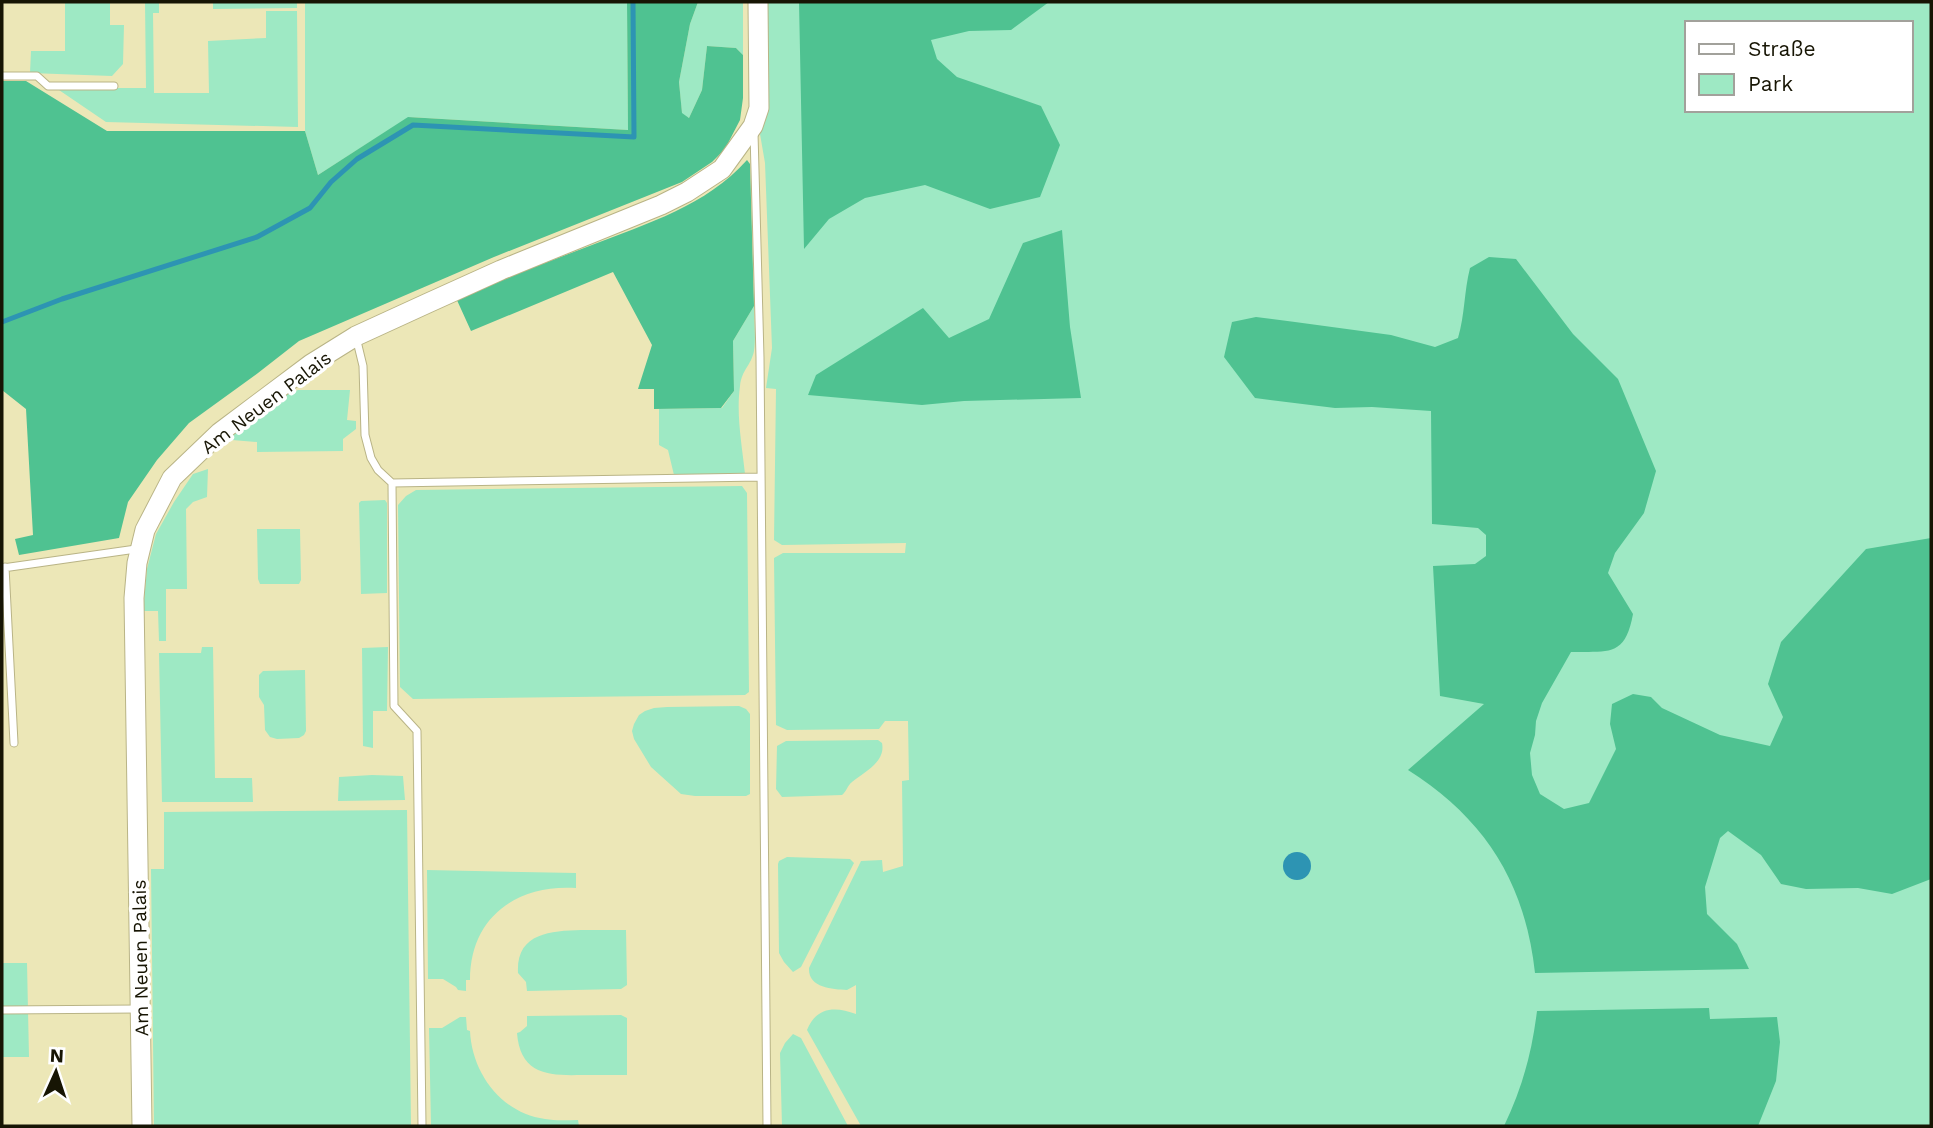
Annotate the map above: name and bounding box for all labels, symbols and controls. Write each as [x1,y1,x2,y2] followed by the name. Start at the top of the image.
[1685,21,1912,112] legend
[1748,36,1816,61] text: Straße
[1748,71,1793,96] text: Park
[197,346,336,459] street label: Am Neuen Palais
[128,879,153,1037] street label: Am Neuen Palais
[21,1037,91,1107] north arrow
[49,1044,65,1067] text: N

